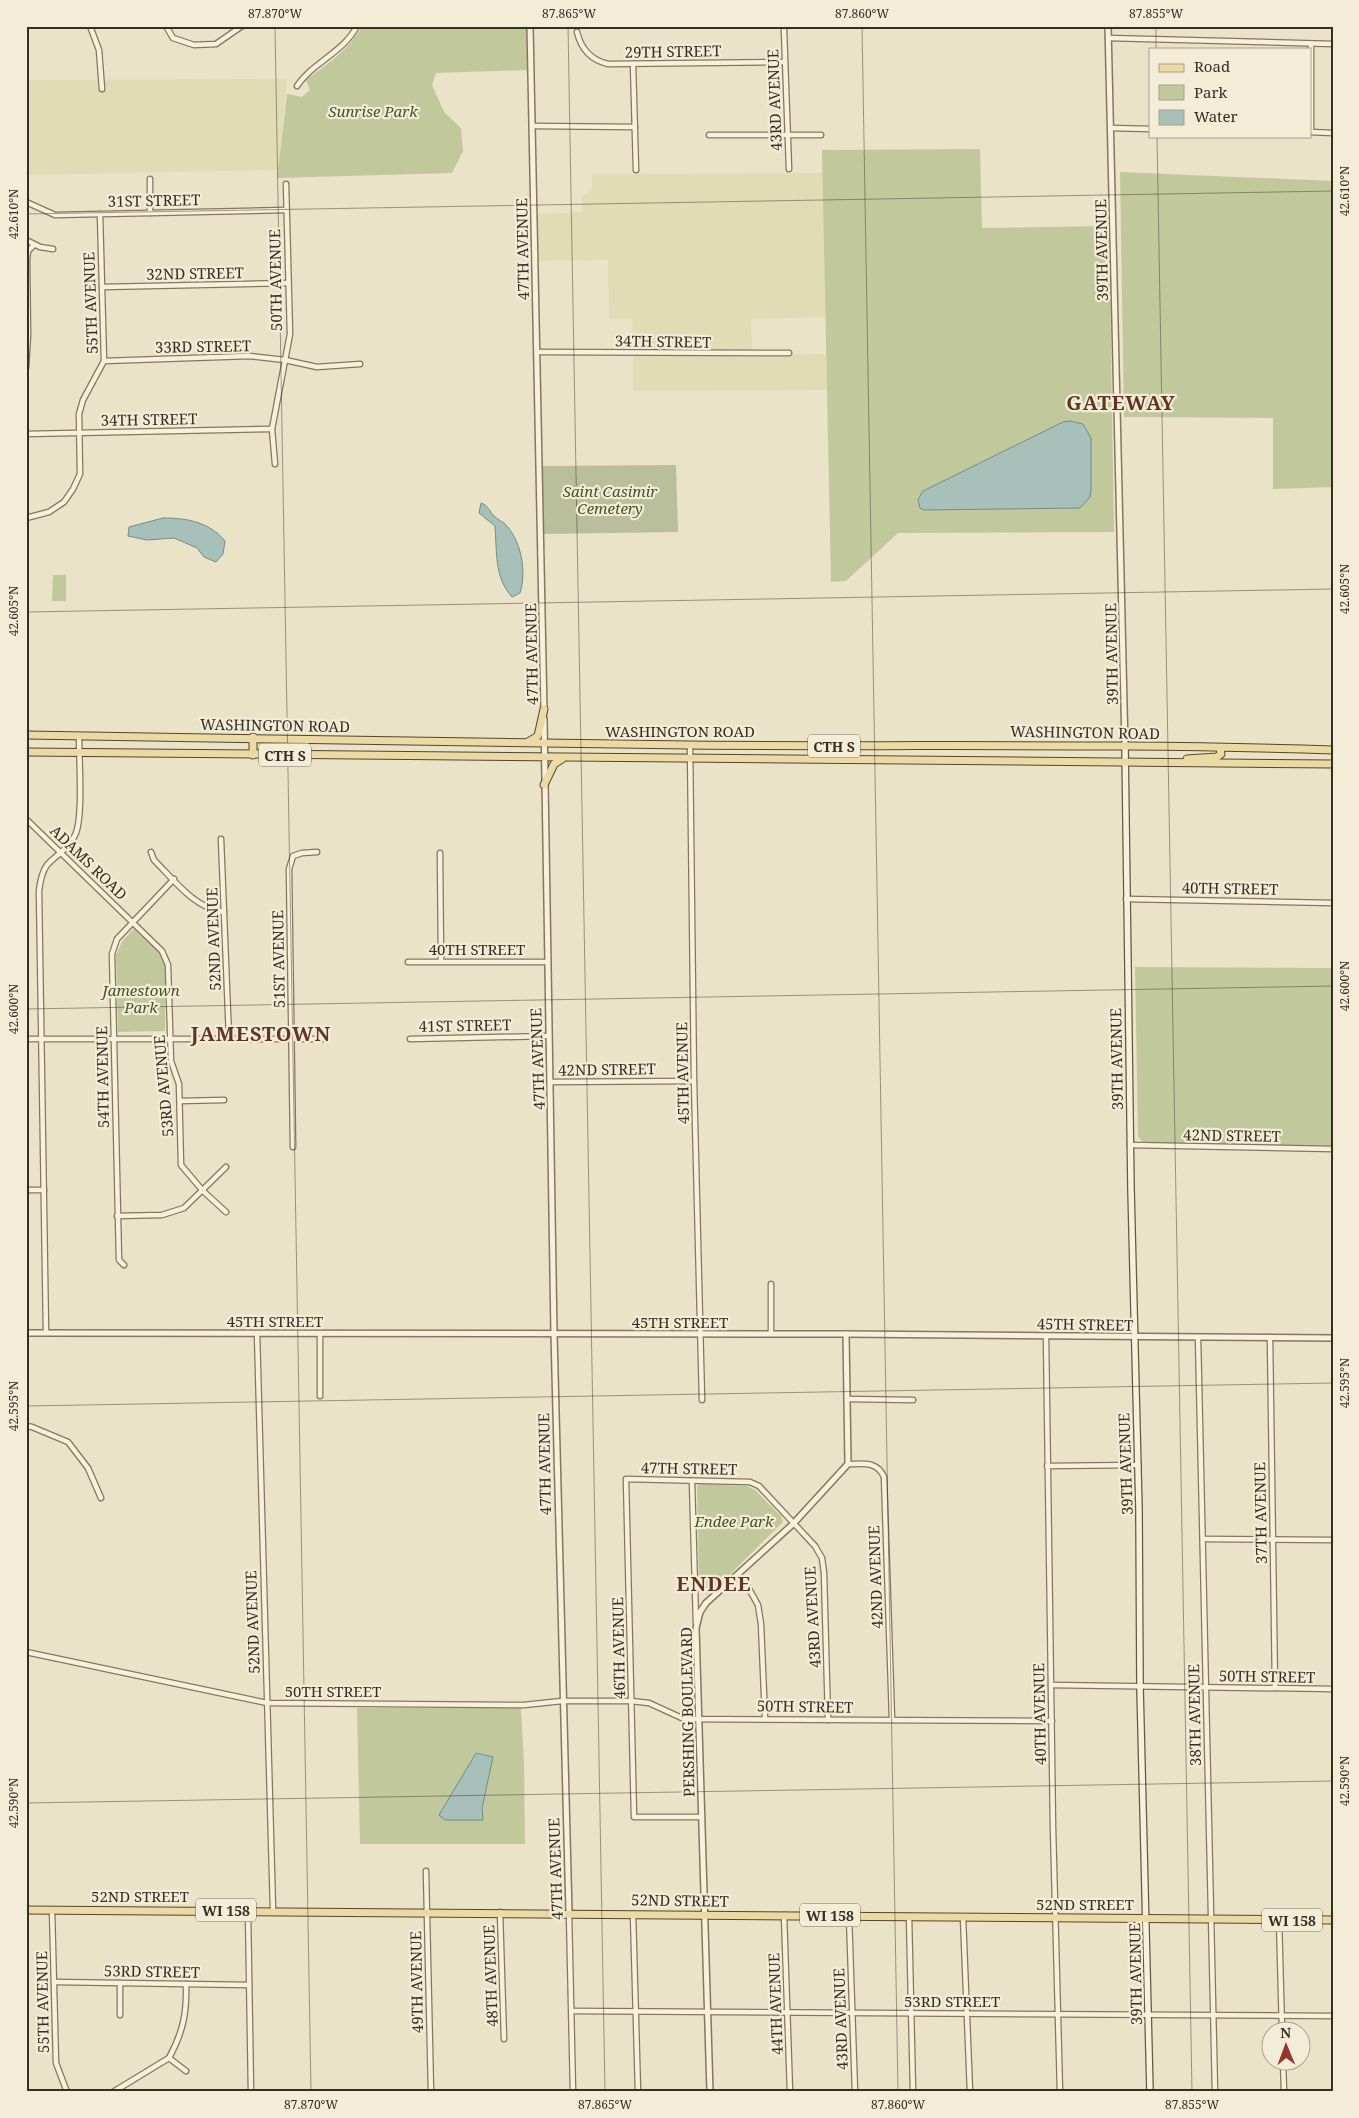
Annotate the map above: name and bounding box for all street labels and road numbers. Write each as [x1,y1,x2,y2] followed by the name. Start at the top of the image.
[625,40,721,62] street label: 29TH STREET
[762,49,786,151] street label: 43RD AVENUE
[108,189,200,211] street label: 31ST STREET
[511,198,533,300] street label: 47TH AVENUE
[1090,199,1112,301] street label: 39TH AVENUE
[264,229,286,331] street label: 50TH AVENUE
[78,252,102,354] street label: 55TH AVENUE
[146,262,244,284] street label: 32ND STREET
[615,330,711,352] street label: 34TH STREET
[155,335,251,357] street label: 33RD STREET
[101,408,197,430] street label: 34TH STREET
[520,603,542,705] street label: 47TH AVENUE
[1100,603,1122,705] street label: 39TH AVENUE
[200,714,350,736] street label: WASHINGTON ROAD
[605,721,755,741] street label: WASHINGTON ROAD
[1010,721,1160,743] street label: WASHINGTON ROAD
[808,734,860,758] road number: CTH S
[259,744,311,766] road number: CTH S
[46,820,132,904] street label: ADAMS ROAD
[1182,877,1278,899] street label: 40TH STREET
[201,887,225,991] street label: 52ND AVENUE
[267,910,289,1008] street label: 51ST AVENUE
[429,939,525,959] street label: 40TH STREET
[525,1008,549,1110] street label: 47TH AVENUE
[1105,1008,1127,1110] street label: 39TH AVENUE
[419,1014,511,1036] street label: 41ST STREET
[671,1022,693,1124] street label: 45TH AVENUE
[91,1026,113,1128] street label: 54TH AVENUE
[149,1034,177,1138] street label: 53RD AVENUE
[558,1058,656,1080] street label: 42ND STREET
[1183,1124,1281,1146] street label: 42ND STREET
[227,1311,323,1331] street label: 45TH STREET
[632,1312,728,1332] street label: 45TH STREET
[1037,1313,1133,1335] street label: 45TH STREET
[533,1413,555,1515] street label: 47TH AVENUE
[1113,1413,1137,1515] street label: 39TH AVENUE
[641,1457,737,1479] street label: 47TH STREET
[1249,1462,1271,1564] street label: 37TH AVENUE
[863,1525,887,1629] street label: 42ND AVENUE
[799,1566,825,1668] street label: 43RD AVENUE
[240,1570,264,1674] street label: 52ND AVENUE
[607,1597,629,1699] street label: 46TH AVENUE
[676,1627,698,1797] street label: PERSHING BOULEVARD
[1028,1663,1050,1765] street label: 40TH AVENUE
[1183,1664,1205,1766] street label: 38TH AVENUE
[1219,1665,1315,1687] street label: 50TH STREET
[285,1681,381,1701] street label: 50TH STREET
[757,1695,853,1717] street label: 50TH STREET
[543,1818,567,1920] street label: 47TH AVENUE
[91,1886,189,1906] street label: 52ND STREET
[631,1889,729,1911] street label: 52ND STREET
[1036,1894,1134,1914] street label: 52ND STREET
[196,1898,256,1922] road number: WI 158
[800,1904,860,1926] road number: WI 158
[1262,1908,1322,1932] road number: WI 158
[1124,1923,1146,2025] street label: 39TH AVENUE
[478,1925,502,2027] street label: 48TH AVENUE
[405,1931,427,2033] street label: 49TH AVENUE
[31,1951,53,2053] street label: 55TH AVENUE
[763,1953,787,2055] street label: 44TH AVENUE
[104,1960,200,1982] street label: 53RD STREET
[828,1968,852,2070] street label: 43RD AVENUE
[904,1991,1000,2011] street label: 53RD STREET

